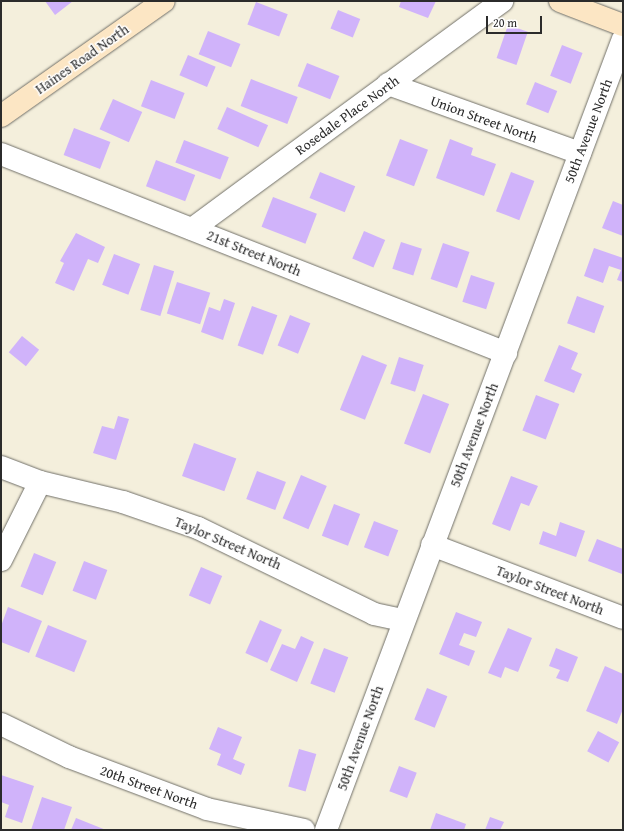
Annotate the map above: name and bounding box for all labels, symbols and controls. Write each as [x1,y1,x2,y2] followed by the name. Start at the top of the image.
[488,8,544,34] scale bar
[493,14,517,31] text: 20 m
[32,21,132,97] street label: Haines Road North
[292,72,402,158] street label: Rosedale Place North
[560,76,616,186] street label: 50th Avenue North
[428,92,540,146] street label: Union Street North
[204,226,304,280] street label: 21st Street North
[446,380,502,490] street label: 50th Avenue North
[172,513,284,573] street label: Taylor Street North
[494,562,606,618] street label: Taylor Street North
[333,683,387,793] street label: 50th Avenue North
[98,762,200,812] street label: 20th Street North

